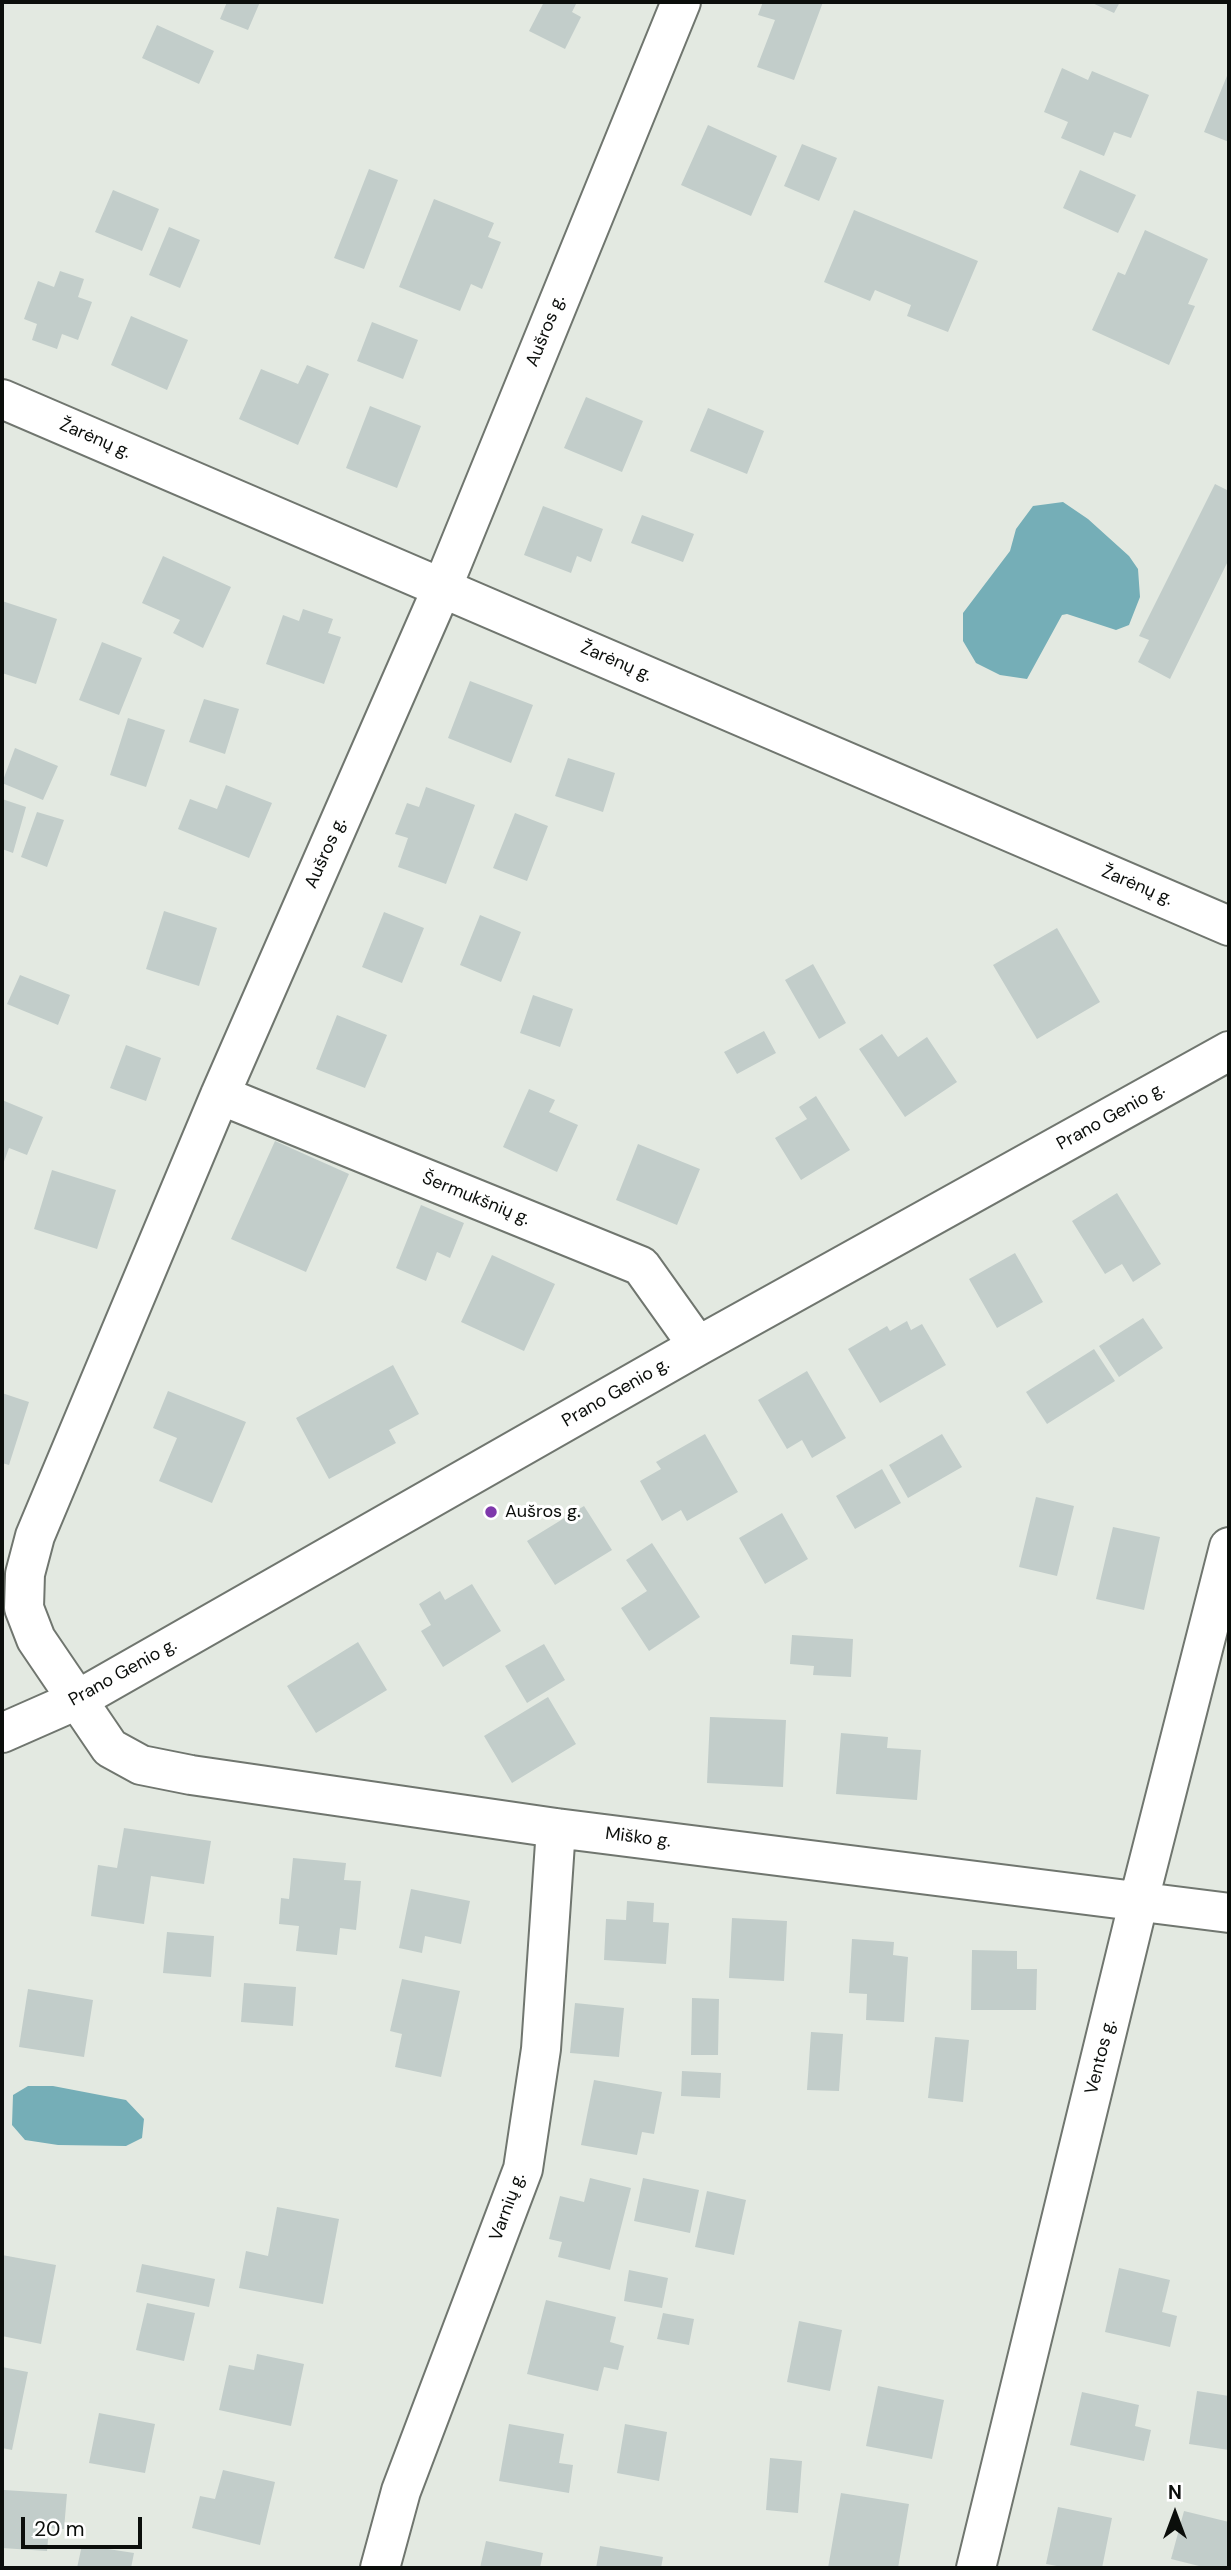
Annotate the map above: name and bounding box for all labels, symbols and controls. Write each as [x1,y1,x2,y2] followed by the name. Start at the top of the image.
[522,292,570,370] street label: Aušros g.
[56,414,134,464] street label: Žarėnų g.
[577,637,655,687] street label: Žarėnų g.
[301,814,351,892] street label: Aušros g.
[1098,861,1176,911] street label: Žarėnų g.
[1053,1078,1169,1156] street label: Prano Genio g.
[419,1168,533,1230] street label: Šermukšnių g.
[559,1354,673,1432] street label: Prano Genio g.
[505,1501,581,1523] place label: Aušros g.
[483,1504,499,1520] marker: Aušros g.
[65,1634,181,1712] street label: Prano Genio g.
[604,1823,672,1853] street label: Miško g.
[1081,2017,1121,2097] street label: Ventos g.
[486,2170,530,2244] street label: Varnių g.
[1140,2479,1210,2549] north arrow
[1168,2480,1182,2505] text: N
[24,2504,145,2548] scale bar
[34,2515,85,2543] text: 20 m

